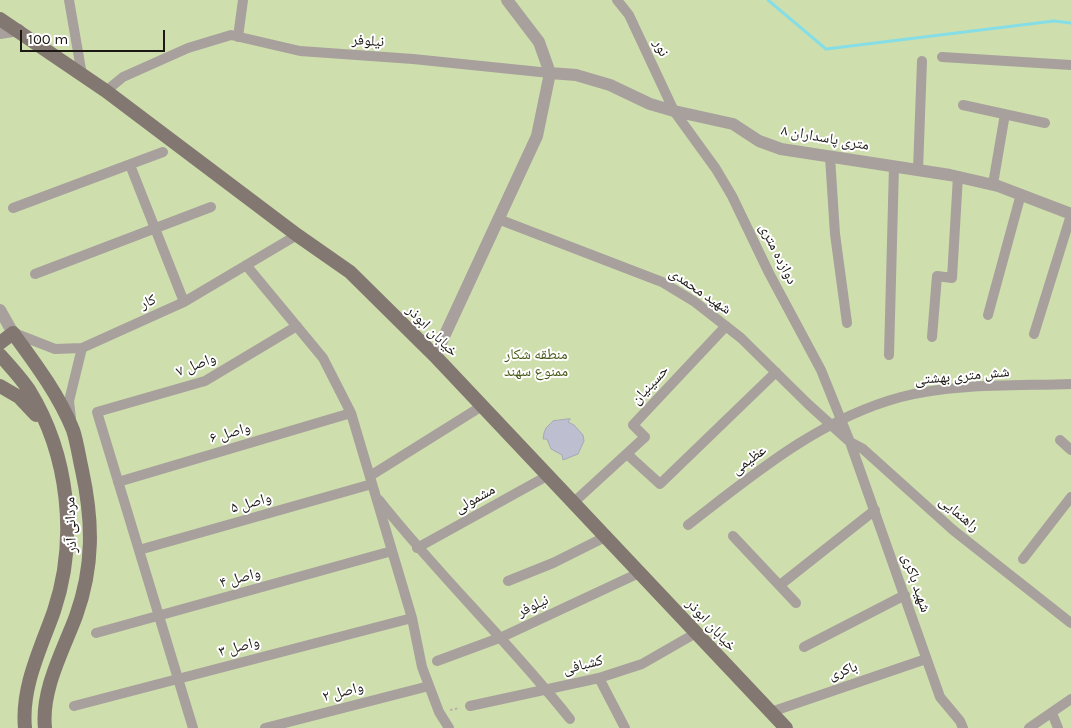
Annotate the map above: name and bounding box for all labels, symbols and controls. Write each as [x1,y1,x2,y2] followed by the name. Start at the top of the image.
[22,20,168,52] scale bar
[28,30,68,48] text: 100 m
[351,31,385,51] street label: نیلوفر
[649,37,673,59] street label: نور
[780,121,870,155] street label: ۸ متری پاسداران
[755,220,801,288] street label: دوازده متری
[666,264,734,318] street label: شهید محمدی
[137,291,159,313] street label: کار
[402,301,462,361] street label: خیابان ابوذر
[504,346,568,381] park label: منطقه شکار ممنوع سهند
[173,349,219,381] street label: واصل ۷
[627,362,673,408] street label: حسینیان
[914,363,1010,389] street label: شش متری بهشتی
[208,419,252,447] street label: واصل ۶
[728,441,770,479] street label: عظیمی
[452,481,498,517] street label: مشمولی
[229,489,273,517] street label: واصل ۵
[935,492,983,536] street label: راهنمایی
[61,497,81,553] street label: مردانی آذر
[898,551,934,615] street label: شهید باکری
[218,564,262,592] street label: واصل ۴
[514,591,552,621] street label: نیلوفر
[682,595,740,655] street label: خیابان ابوذر
[217,633,261,661] street label: واصل ۳
[561,651,605,679] street label: کشبافی
[826,658,860,684] street label: باکری
[321,678,365,706] street label: واصل ۲

